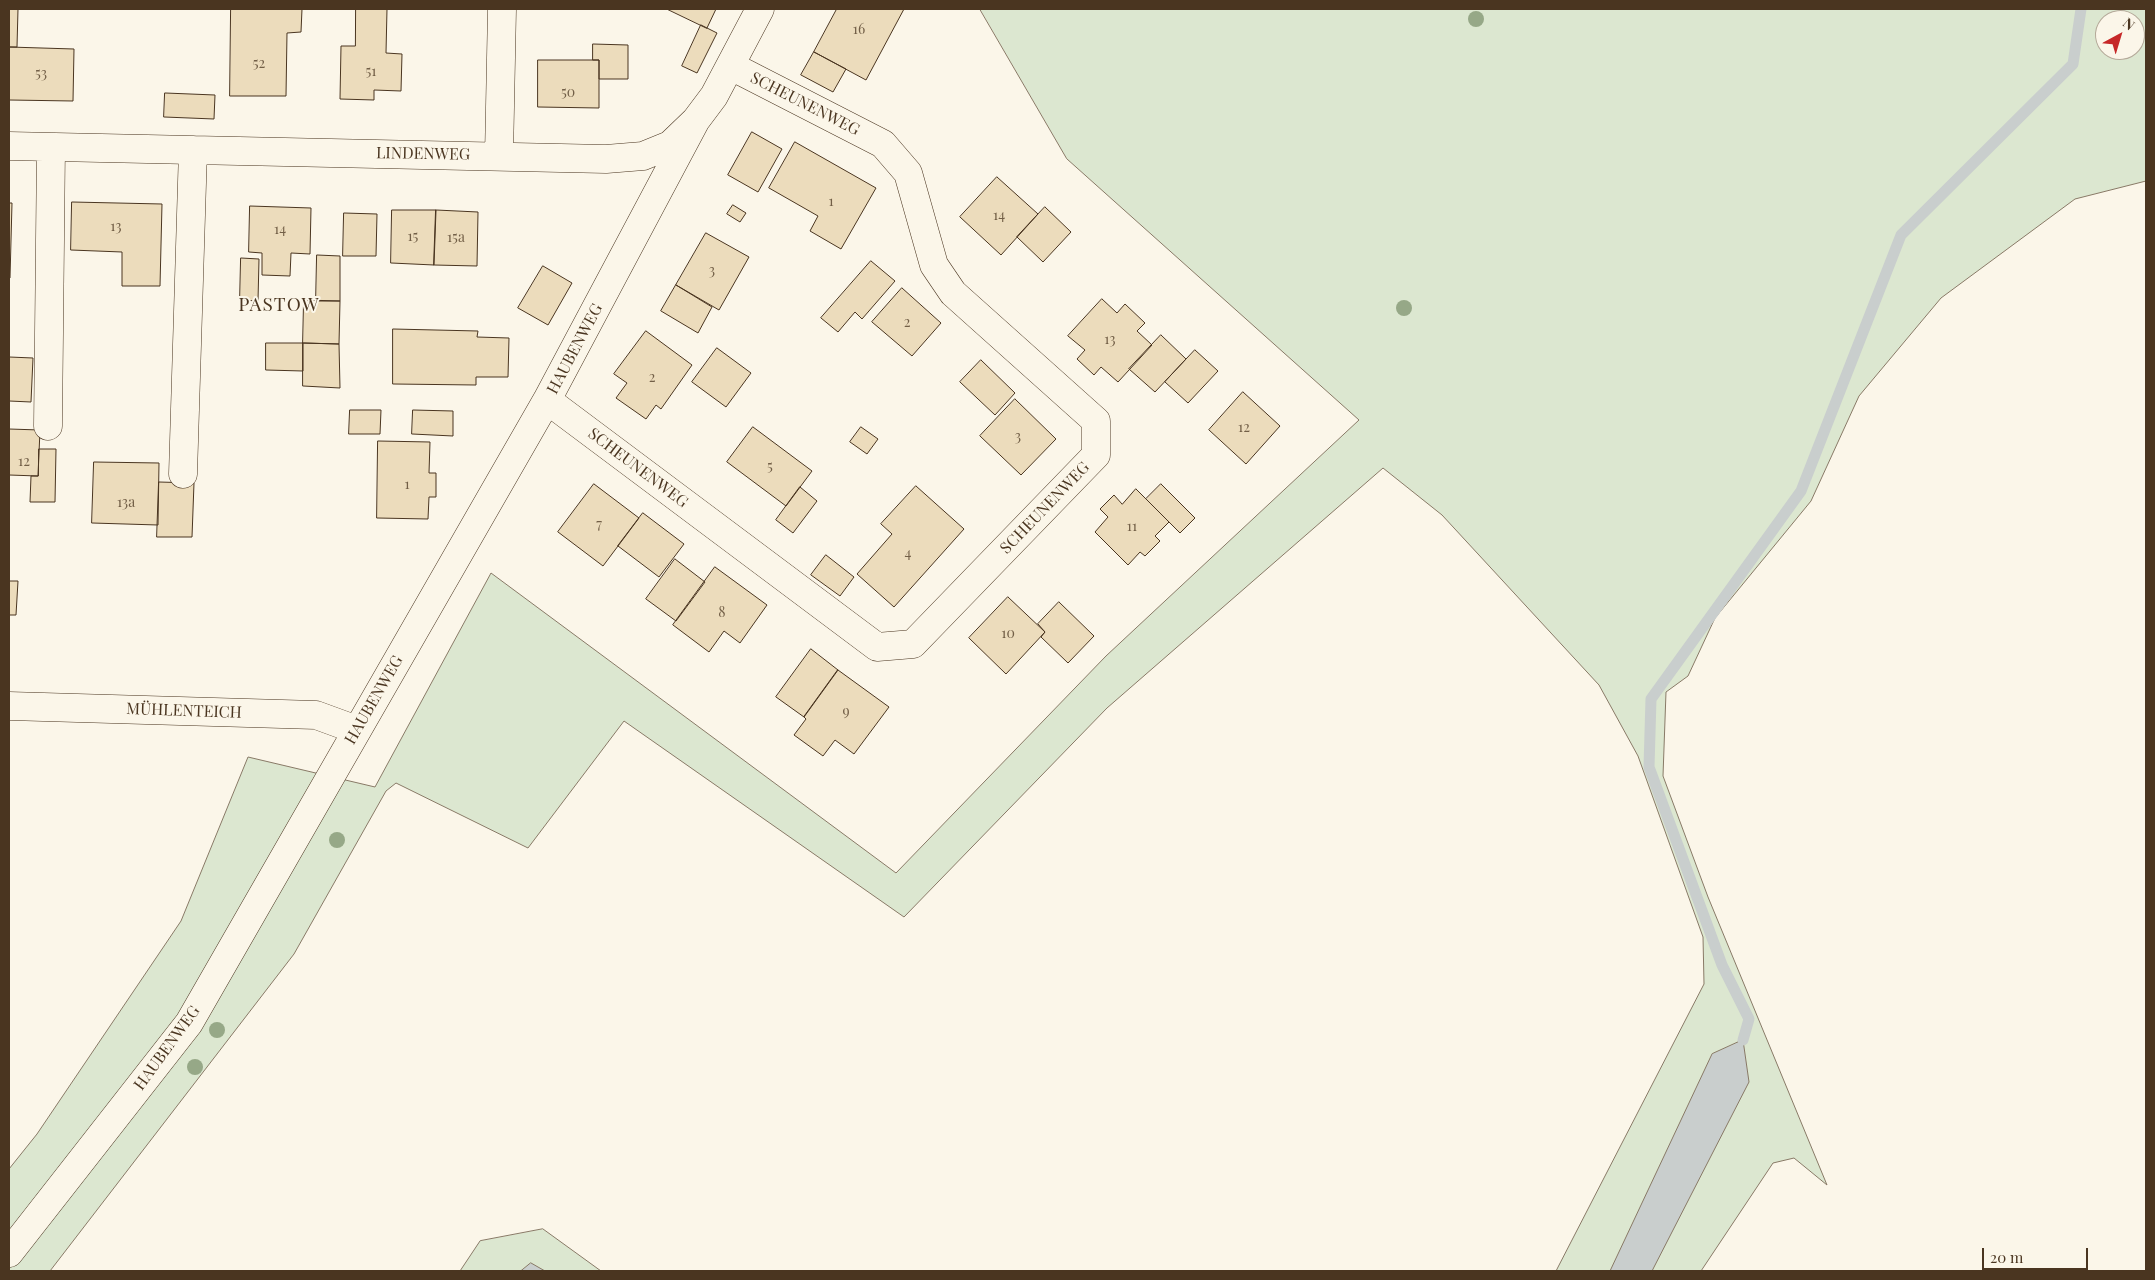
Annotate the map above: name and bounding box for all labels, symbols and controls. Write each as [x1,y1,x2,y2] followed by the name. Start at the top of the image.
[2095,10,2145,60] north arrow
[2119,13,2139,34] text: N
[853,22,865,38] house number: 16
[253,56,265,72] house number: 52
[366,64,376,80] house number: 51
[35,66,47,82] house number: 53
[747,68,863,140] street label: SCHEUNENWEG
[561,85,575,101] house number: 50
[376,144,470,164] street label: LINDENWEG
[828,194,834,210] house number: 1
[993,208,1005,224] house number: 14
[110,219,122,235] house number: 13
[274,222,286,238] house number: 14
[408,229,418,245] house number: 15
[447,230,465,246] house number: 15a
[709,263,715,279] house number: 3
[238,294,320,316] district label: PASTOW
[543,301,607,397] street label: HAUBENWEG
[904,315,910,331] house number: 2
[1104,332,1116,348] house number: 13
[649,370,655,386] house number: 2
[1238,420,1250,436] house number: 12
[584,424,692,512] street label: SCHEUNENWEG
[1015,429,1021,445] house number: 3
[18,454,30,470] house number: 12
[996,458,1094,558] street label: SCHEUNENWEG
[767,459,773,475] house number: 5
[404,477,410,493] house number: 1
[117,495,135,511] house number: 13a
[596,517,602,533] house number: 7
[1127,519,1137,535] house number: 11
[905,546,911,562] house number: 4
[718,605,726,621] house number: 8
[1001,626,1015,642] house number: 10
[341,652,407,748] street label: HAUBENWEG
[126,699,242,723] street label: MÜHLENTEICH
[842,704,850,720] house number: 9
[130,1002,204,1094] street label: HAUBENWEG
[1985,1238,2091,1270] scale bar
[1990,1247,2023,1267] text: 20 m

